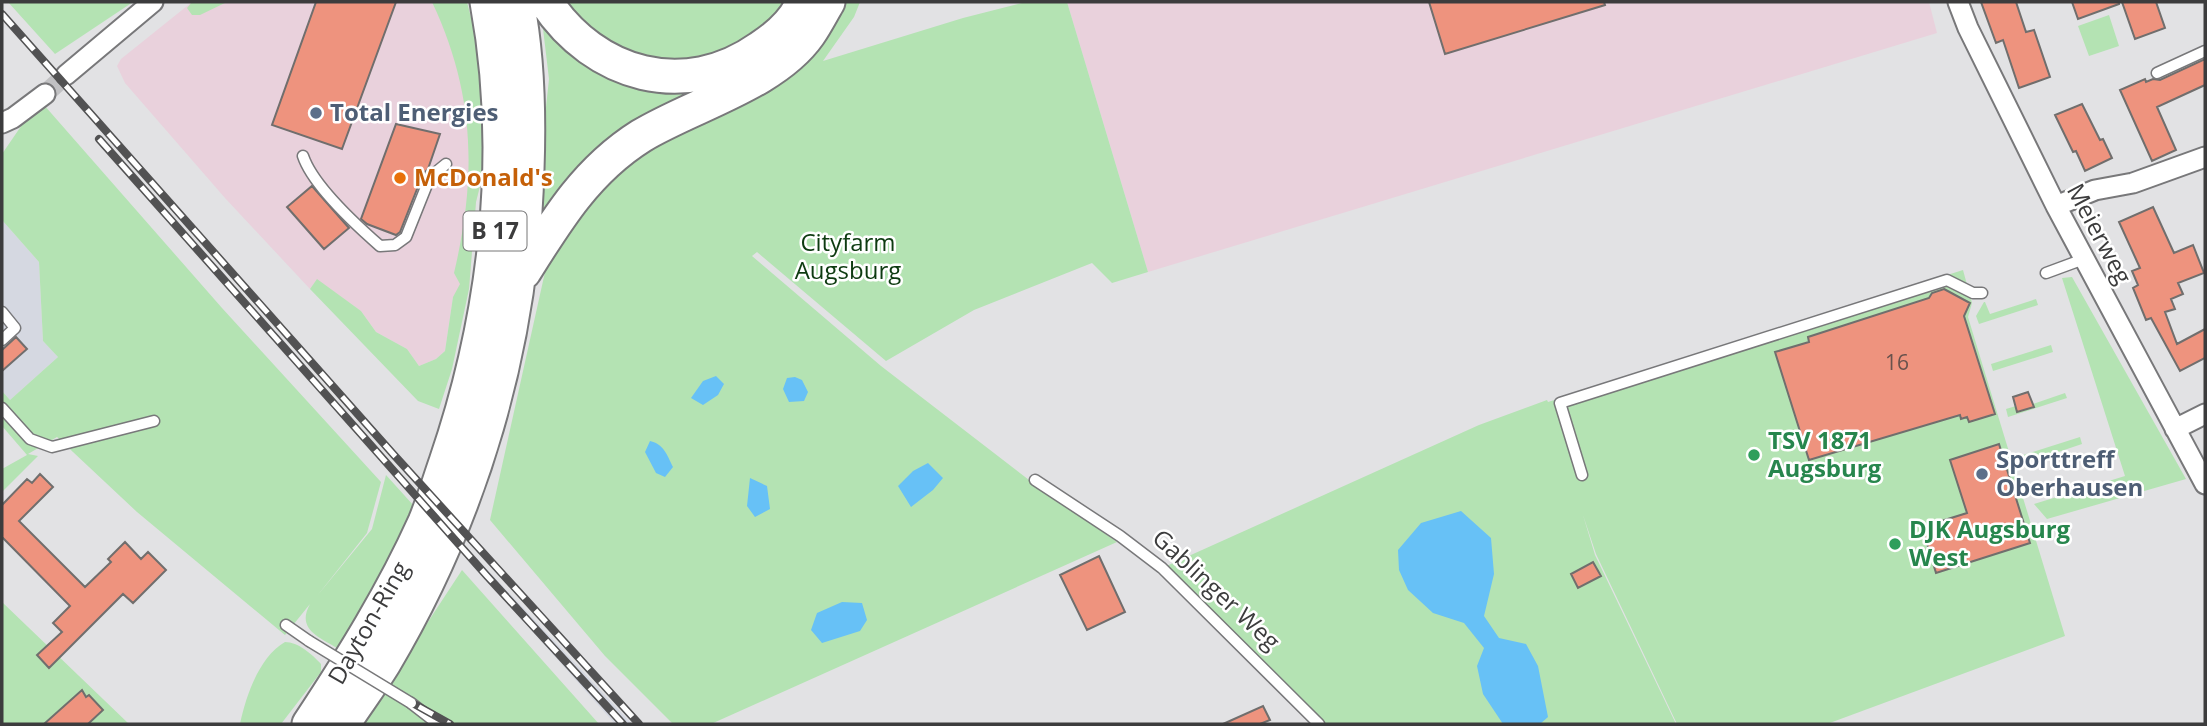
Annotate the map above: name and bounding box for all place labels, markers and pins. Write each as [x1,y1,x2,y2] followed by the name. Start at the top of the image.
[330,95,499,128] place label: Total Energies
[308,105,324,121] marker: Total Energies
[414,160,553,193] place label: McDonald's
[392,170,408,186] marker: McDonald's
[1768,423,1882,484] place label: TSV 1871 Augsburg
[1996,442,2143,503] place label: Sporttreff Oberhausen
[1746,447,1762,463] marker: TSV 1871 Augsburg
[1974,466,1990,482] marker: Sporttreff Oberhausen
[1909,512,2071,573] place label: DJK Augsburg West
[1887,536,1903,552] marker: DJK Augsburg West

